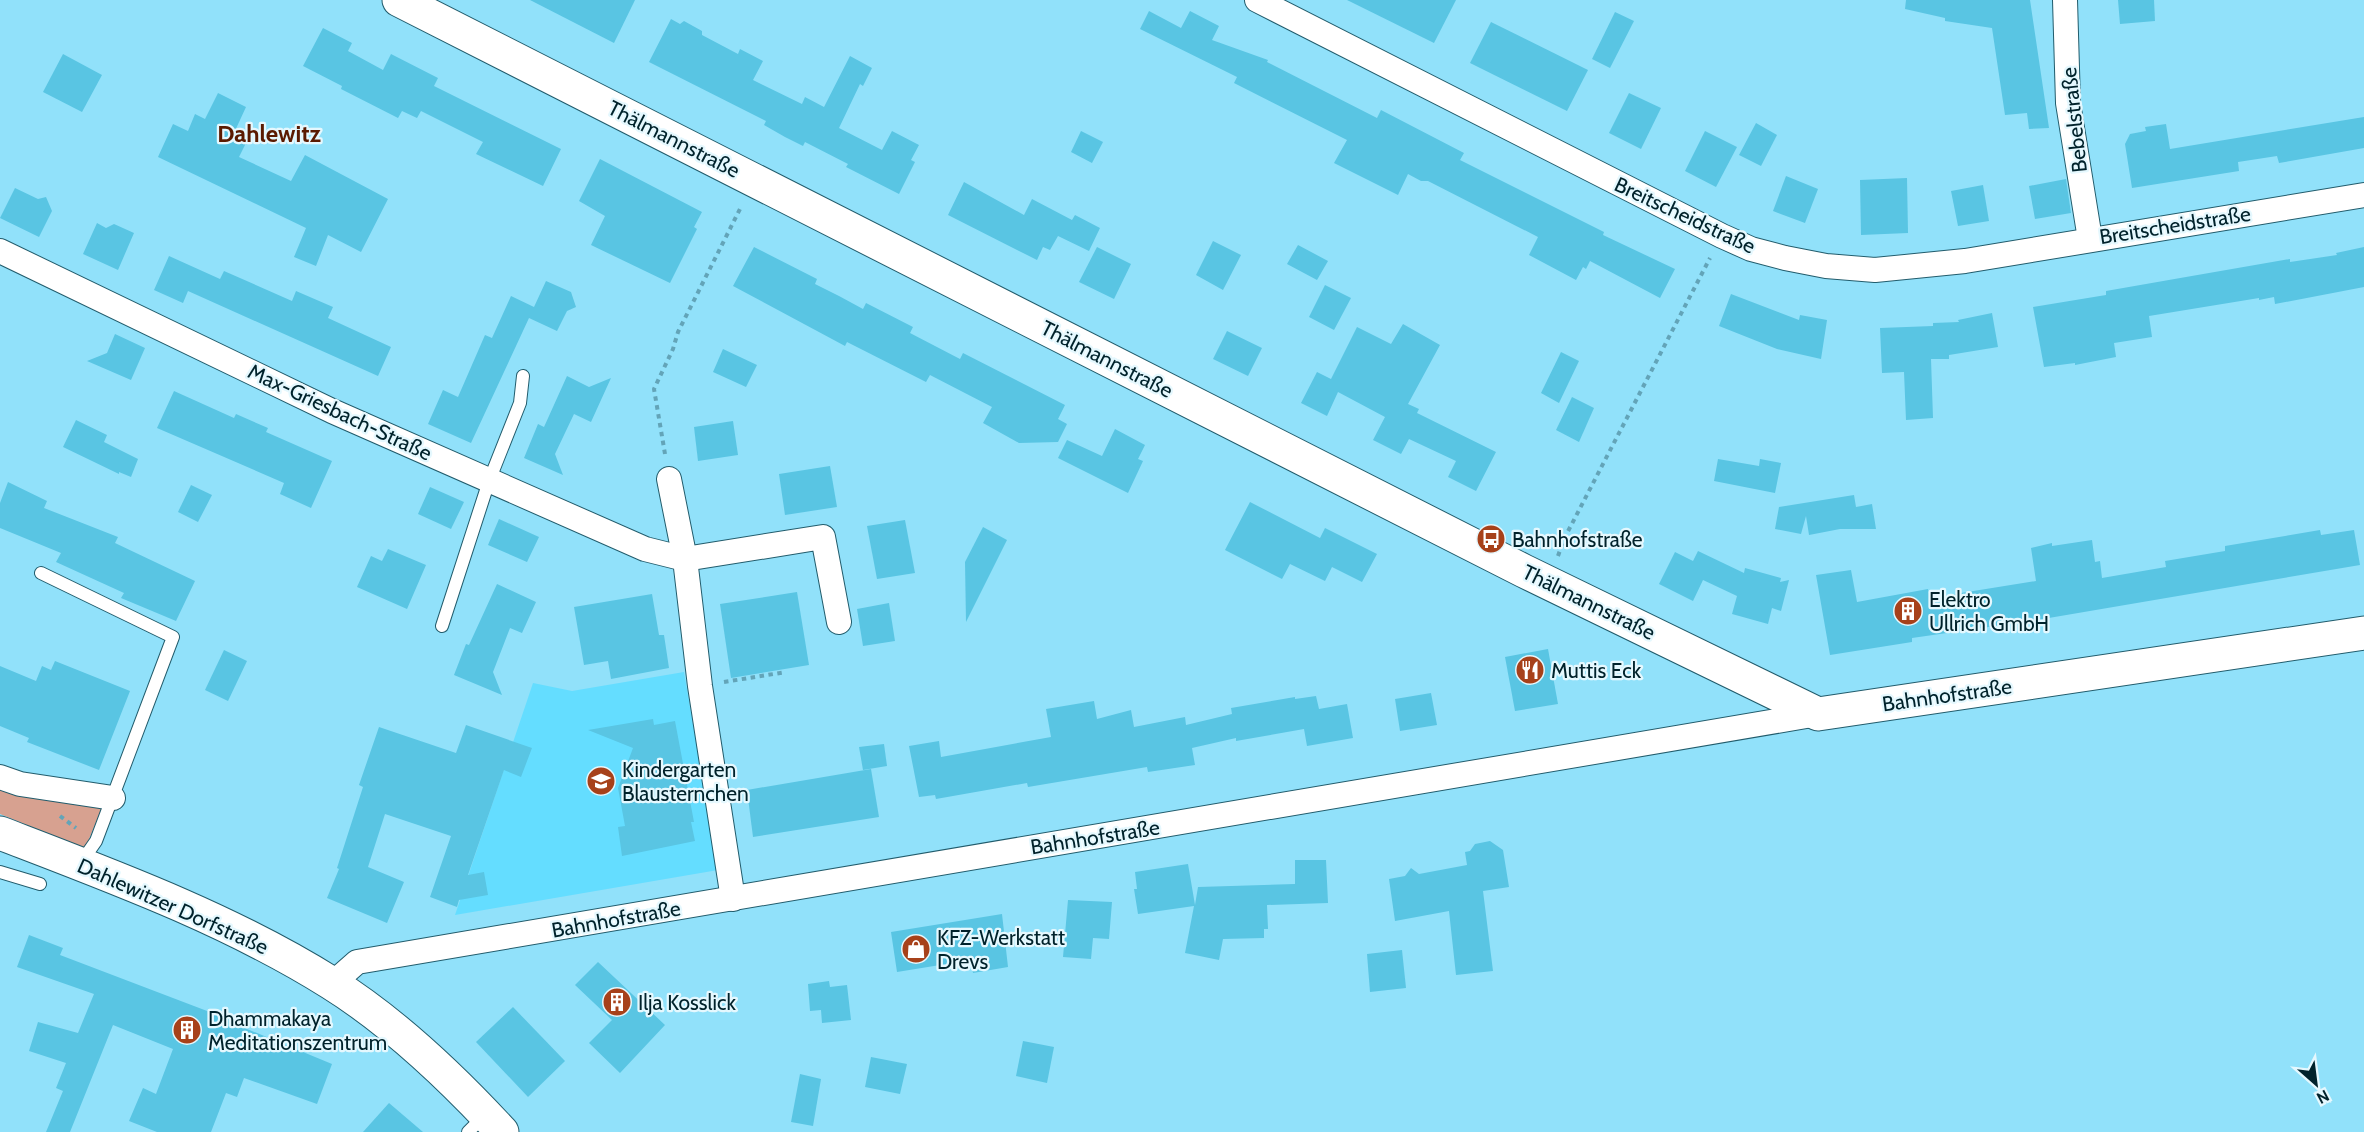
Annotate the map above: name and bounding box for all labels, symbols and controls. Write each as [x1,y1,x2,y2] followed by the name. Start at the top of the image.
[2056,66,2092,174] street label: Bebelstraße
[604,95,744,183] street label: Thälmannstraße
[217,119,321,148] district label: Dahlewitz
[1611,171,1760,259] street label: Breitscheidstraße
[2098,201,2253,249] street label: Breitscheidstraße
[1037,315,1177,403] street label: Thälmannstraße
[244,358,436,466] street label: Max-Griesbach-Straße
[1475,523,1507,555] bus stop icon: Bahnhofstraße
[1512,527,1643,552] place label: Bahnhofstraße
[1519,559,1660,645] street label: Thälmannstraße
[1929,587,2049,636] place label: Elektro Ullrich GmbH
[1892,595,1924,627] building icon: Elektro Ullrich GmbH
[1514,654,1546,686] restaurant icon: Muttis Eck
[1551,658,1642,683] place label: Muttis Eck
[1881,673,2014,716] street label: Bahnhofstraße
[622,757,749,806] place label: Kindergarten Blausternchen
[585,765,617,797] school or university icon: Kindergarten Blausternchen
[1029,814,1162,860] street label: Bahnhofstraße
[74,853,272,959] street label: Dahlewitzer Dorfstraße
[550,895,683,943] street label: Bahnhofstraße
[937,925,1065,974] place label: KFZ-Werkstatt Drevs
[900,933,932,965] shop icon: KFZ-Werkstatt Drevs
[601,986,633,1018] building icon: Ilja Kosslick
[638,990,736,1016] place label: Ilja Kosslick
[208,1006,387,1055] place label: Dhammakaya Meditationszentrum
[171,1014,203,1046] building icon: Dhammakaya Meditationszentrum
[2286,1054,2346,1114] north arrow
[2313,1086,2332,1108] text: N

